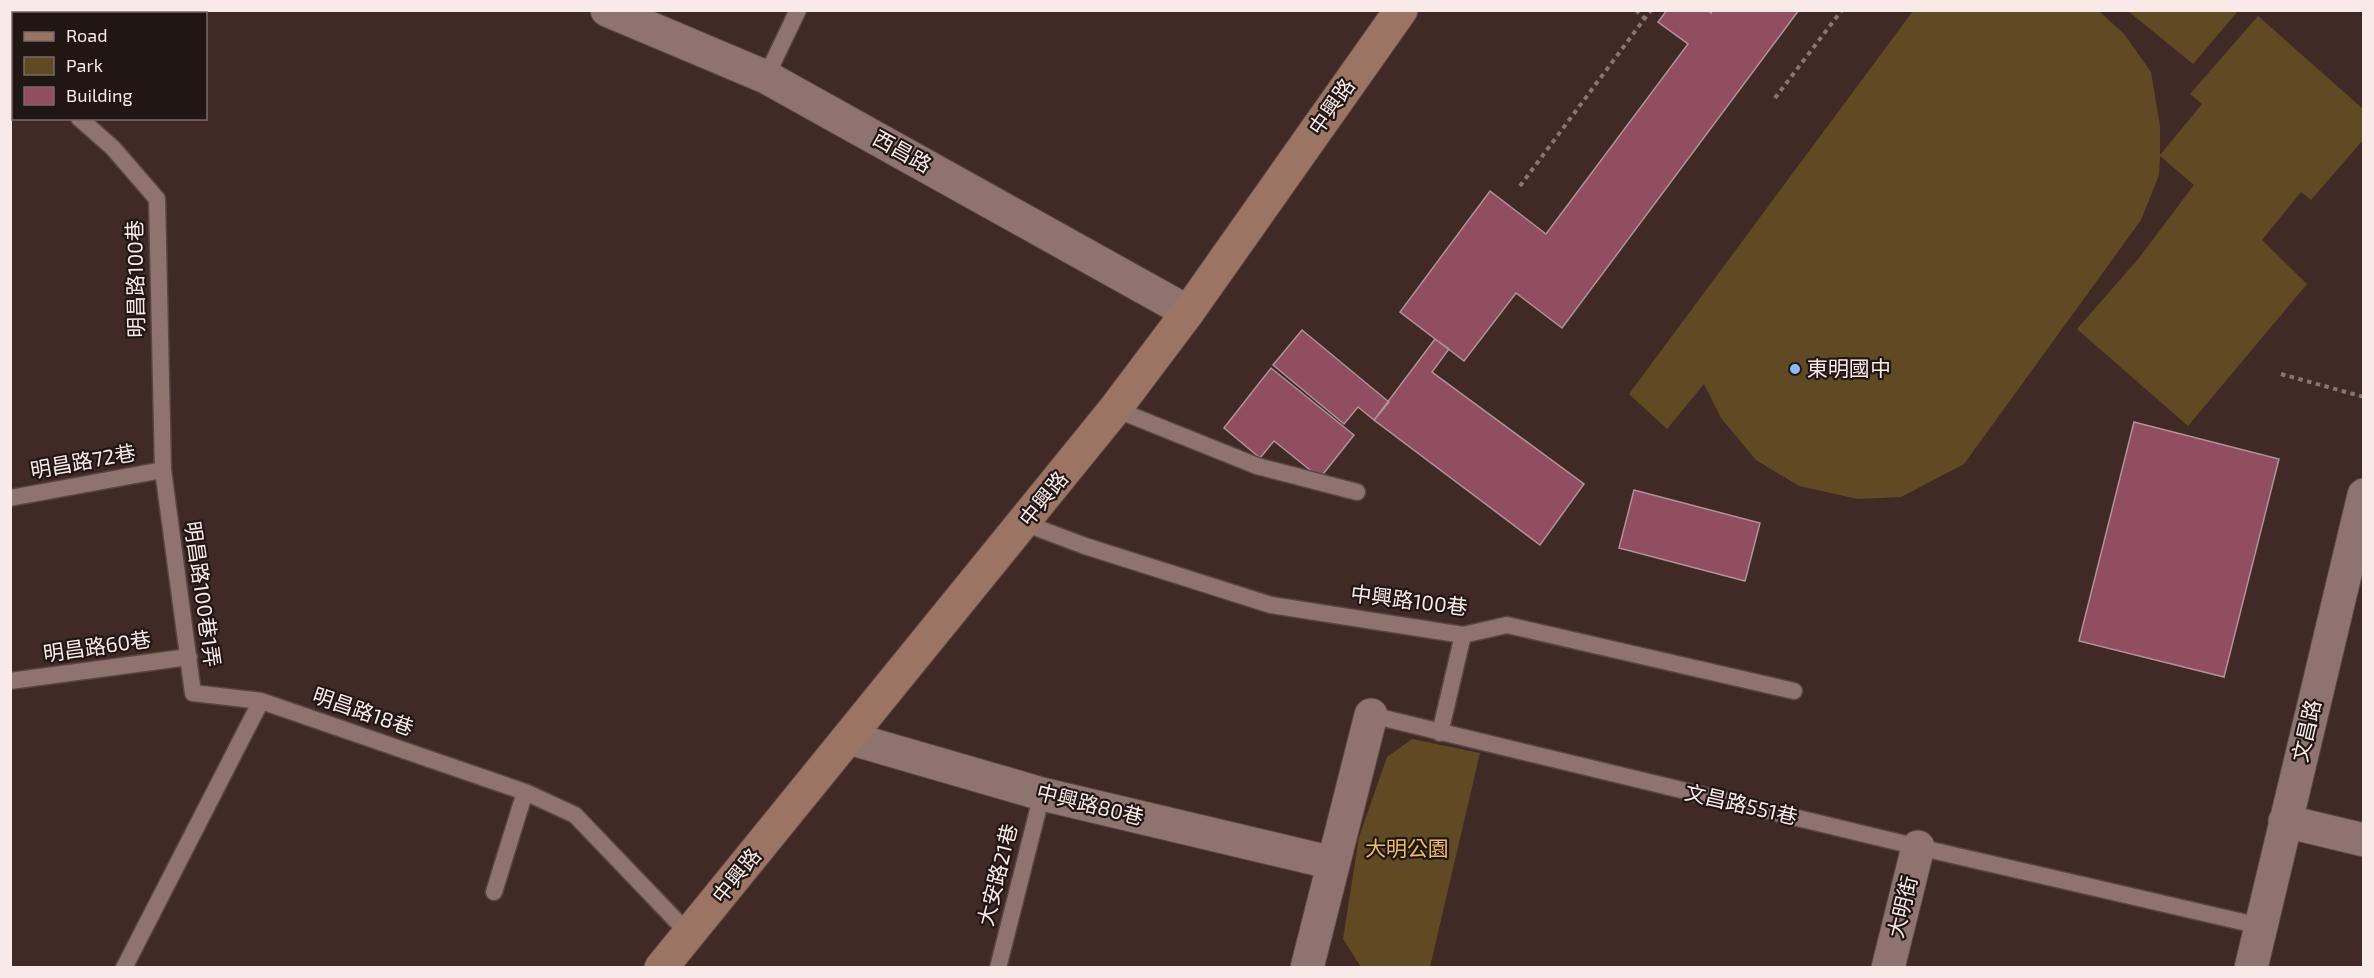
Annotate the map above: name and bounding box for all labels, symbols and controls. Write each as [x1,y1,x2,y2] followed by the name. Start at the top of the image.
[12,12,207,120] legend
[66,24,107,46] text: Road
[66,54,103,76] text: Park
[1302,73,1359,139] street label: 中興路
[66,84,133,106] text: Building
[869,124,936,177] street label: 西昌路
[121,220,148,338] street label: 明昌路100巷
[1807,355,1891,380] place label: 東明國中
[1788,362,1802,376] marker: 東明國中
[28,439,137,482] street label: 明昌路72巷
[1013,466,1072,530] street label: 中興路
[181,519,226,668] street label: 明昌路100巷1弄
[1349,580,1469,619] street label: 中興路100巷
[41,626,152,665] street label: 明昌路60巷
[310,682,417,740] street label: 明昌路18巷
[2286,697,2325,764] street label: 文昌路
[1034,778,1146,829] street label: 中興路80巷
[1683,778,1800,829] street label: 文昌路551巷
[972,821,1021,928] street label: 大安路21巷
[1365,835,1449,860] park label: 大明公園
[706,843,765,907] street label: 中興路
[1882,873,1921,940] street label: 大明街

